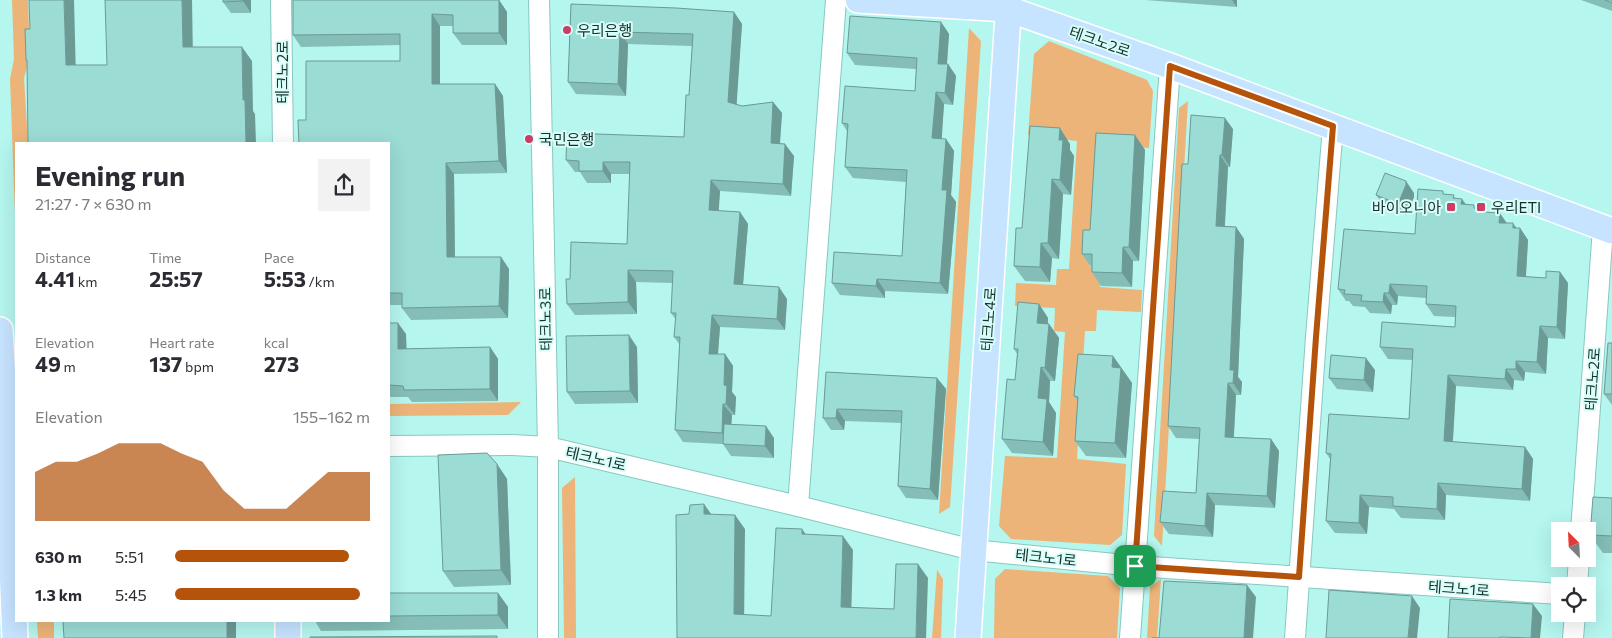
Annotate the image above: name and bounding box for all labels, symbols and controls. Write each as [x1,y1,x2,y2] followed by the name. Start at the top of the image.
[577,21,632,39] place label: 우리은행
[1067,22,1133,60] street label: 테크노2로
[561,24,573,36] marker: 우리은행
[273,40,291,104] street label: 테크노2로
[539,130,594,148] place label: 국민은행
[523,133,535,145] marker: 국민은행
[35,158,185,192] text: Evening run
[318,159,370,211] button: share
[35,194,152,213] text: 21:27 · 7 × 630 m
[1372,198,1441,216] place label: 바이오니아
[1491,198,1541,216] place label: 우리ETI
[1445,201,1457,213] marker: 바이오니아
[1475,201,1487,213] marker: 우리ETI
[35,249,91,266] text: Distance
[149,249,182,266] text: Time
[264,249,294,266] text: Pace
[35,266,75,291] text: 4.41
[149,266,203,291] text: 25:57
[264,266,306,291] text: 5:53
[75,273,97,290] text: km
[306,273,335,290] text: /km
[977,286,999,352] street label: 테크노4로
[535,287,555,351] street label: 테크노3로
[35,334,94,351] text: Elevation
[149,334,214,351] text: Heart rate
[264,334,289,351] text: kcal
[1581,347,1603,411] street label: 테크노2로
[35,351,61,376] text: 49
[149,351,182,376] text: 137
[264,351,299,376] text: 273
[61,358,76,375] text: m
[182,358,214,375] text: bpm
[35,407,103,426] text: Elevation
[293,407,370,426] text: 155–162 m
[564,442,628,474] street label: 테크노1로
[1551,522,1596,568] north arrow
[1551,522,1596,622] map controls
[1014,545,1078,569] street label: 테크노1로
[1114,545,1156,587] pin
[35,547,82,566] text: 630 m
[115,547,144,566] text: 5:51
[1121,552,1149,580] icon: arrive
[1428,577,1490,599] street label: 테크노1로
[1551,577,1596,622] button: locate
[35,585,82,604] text: 1.3 km
[115,585,147,604] text: 5:45

